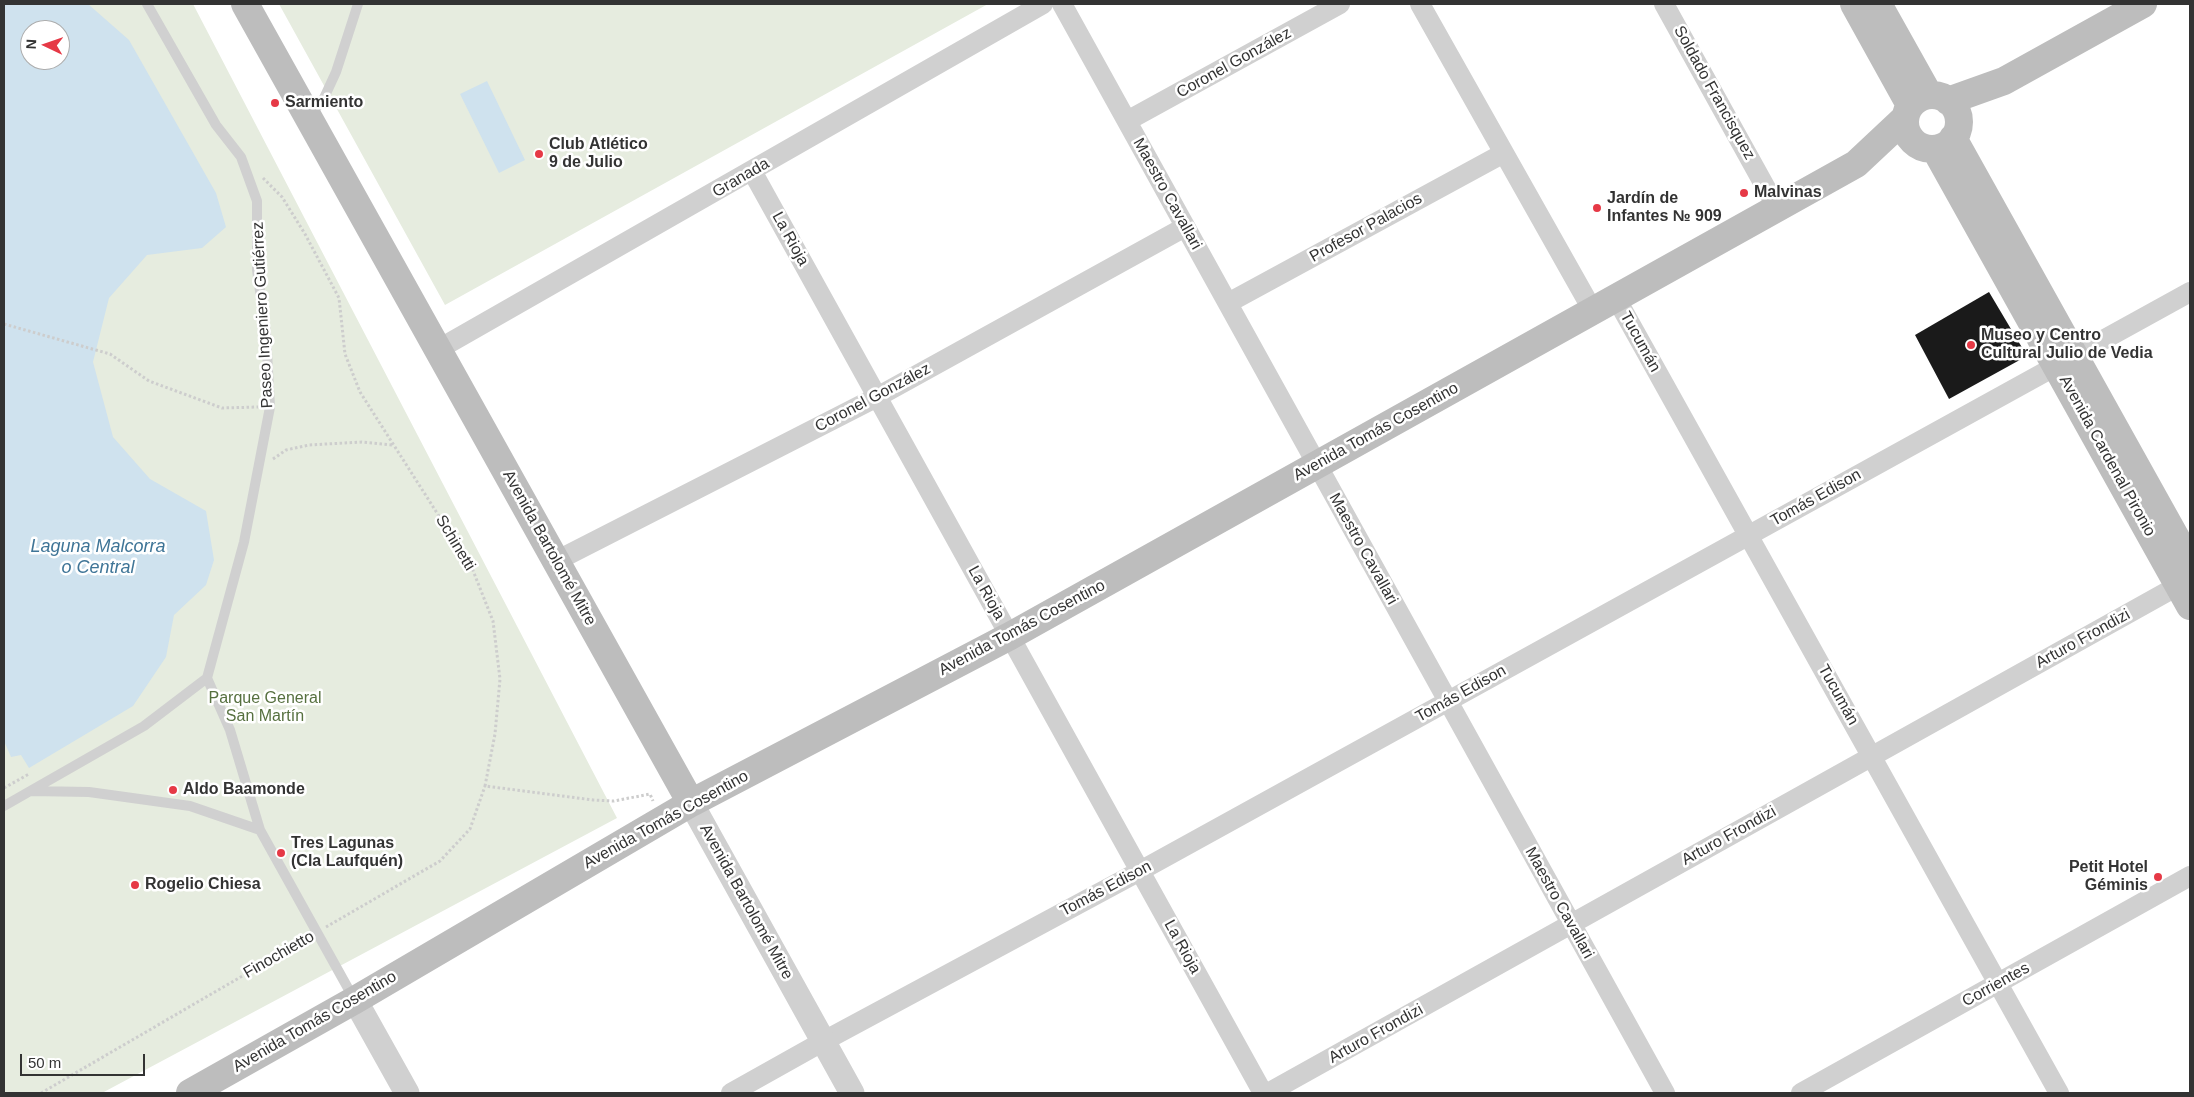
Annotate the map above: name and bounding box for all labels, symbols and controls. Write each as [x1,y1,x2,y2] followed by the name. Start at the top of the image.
[20,20,70,70] north arrow
[1669,23,1759,163] street label: Soldado Francisquez
[1173,24,1295,102] street label: Coronel González
[23,39,39,50] text: N
[285,93,363,113] place label: Sarmiento
[269,97,281,109] marker: Sarmiento
[549,135,648,173] place label: Club Atlético 9 de Julio
[1128,135,1206,253] street label: Maestro Cavallari
[533,148,545,160] marker: Club Atlético 9 de Julio
[709,154,773,202] street label: Granada
[1754,183,1822,203] place label: Malvinas
[1738,187,1750,199] marker: Malvinas
[1307,189,1425,267] street label: Profesor Palacios
[1607,189,1722,227] place label: Jardín de Infantes № 909
[1591,202,1603,214] marker: Jardín de Infantes № 909
[767,209,813,269] street label: La Rioja
[249,221,277,409] street label: Paseo Ingeniero Gutiérrez
[1616,308,1664,376] street label: Tucumán
[1981,326,2153,364] place label: Museo y Centro Cultural Julio de Vedia
[1965,339,1977,351] marker: Museo y Centro Cultural Julio de Vedia
[812,359,934,437] street label: Coronel González
[2055,372,2159,540] street label: Avenida Cardenal Pironio
[1290,379,1462,485] street label: Avenida Tomás Cosentino
[1767,465,1865,531] street label: Tomás Edison
[498,467,600,629] street label: Avenida Bartolomé Mitre
[1324,490,1402,608] street label: Maestro Cavallari
[431,512,479,574] street label: Schinetti
[30,536,166,578] water label: Laguna Malcorra o Central
[963,563,1009,623] street label: La Rioja
[936,576,1108,680] street label: Avenida Tomás Cosentino
[2032,605,2134,673] street label: Arturo Frondizi
[1412,661,1510,727] street label: Tomás Edison
[1814,661,1862,729] street label: Tucumán
[209,689,321,727] park label: Parque General San Martín
[580,767,752,873] street label: Avenida Tomás Cosentino
[183,780,305,800] place label: Aldo Baamonde
[167,784,179,796] marker: Aldo Baamonde
[1678,802,1780,870] street label: Arturo Frondizi
[695,821,797,983] street label: Avenida Bartolomé Mitre
[291,834,403,872] place label: Tres Lagunas (Cla Laufquén)
[1520,844,1598,962] street label: Maestro Cavallari
[275,847,287,859] marker: Tres Lagunas (Cla Laufquén)
[1057,857,1155,921] street label: Tomás Edison
[2069,858,2148,896] place label: Petit Hotel Géminis
[2152,871,2164,883] marker: Petit Hotel Géminis
[145,875,261,895] place label: Rogelio Chiesa
[129,879,141,891] marker: Rogelio Chiesa
[1159,917,1205,977] street label: La Rioja
[240,927,318,983] street label: Finochietto
[1959,959,2033,1011] street label: Corrientes
[230,967,400,1077] street label: Avenida Tomás Cosentino
[1325,1000,1427,1068] street label: Arturo Frondizi
[22,1044,148,1076] scale bar
[28,1054,61,1071] text: 50 m

